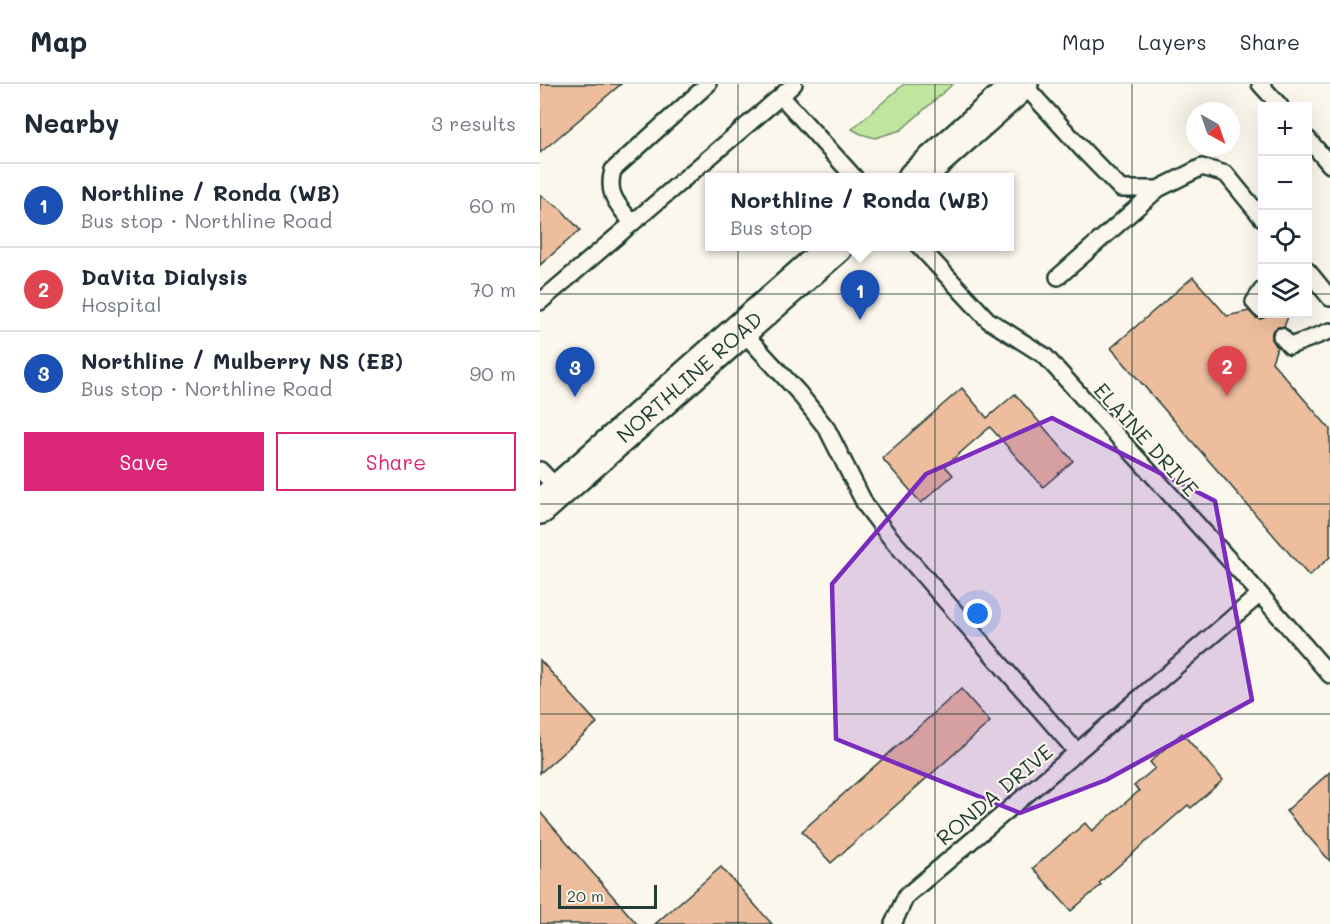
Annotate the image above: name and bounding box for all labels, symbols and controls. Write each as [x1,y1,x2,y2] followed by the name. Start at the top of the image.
[30,23,87,59] text: Map
[1062,28,1105,55] text: Map
[1138,28,1207,55] text: Layers
[1240,28,1300,55] text: Share
[1186,102,1240,156] north arrow
[1258,102,1312,318] map controls
[1258,102,1312,156] button: +
[24,106,119,140] text: Nearby
[431,110,516,136] text: 3 results
[1258,156,1312,210] button: −
[705,173,1014,251] popup
[81,178,340,207] text: Northline / Ronda (WB)
[730,185,989,214] text: Northline / Ronda (WB)
[39,192,48,218] text: 1
[469,192,516,218] text: 60 m
[81,207,332,233] text: Bus stop · Northline Road
[1258,210,1312,264] button: locate
[730,214,812,240] text: Bus stop
[81,262,248,291] text: DaVita Dialysis
[1258,264,1312,318] button: layers
[840,270,880,320] pin: 1
[38,276,49,302] text: 2
[470,276,516,302] text: 70 m
[81,291,162,317] text: Hospital
[610,304,767,448] street label: NORTHLINE ROAD
[81,346,403,375] text: Northline / Mulberry NS (EB)
[1208,346,1246,396] pin: 2
[555,348,594,397] pin: 3
[38,360,50,386] text: 3
[470,360,516,386] text: 90 m
[81,375,332,401] text: Bus stop · Northline Road
[1089,377,1205,501] street label: ELAINE DRIVE
[24,432,264,491] button: Save
[276,432,516,491] button: Share
[963,599,992,628] your location
[930,737,1058,851] street label: RONDA DRIVE
[558,882,657,910] scale bar
[567,885,604,906] text: 20 m

